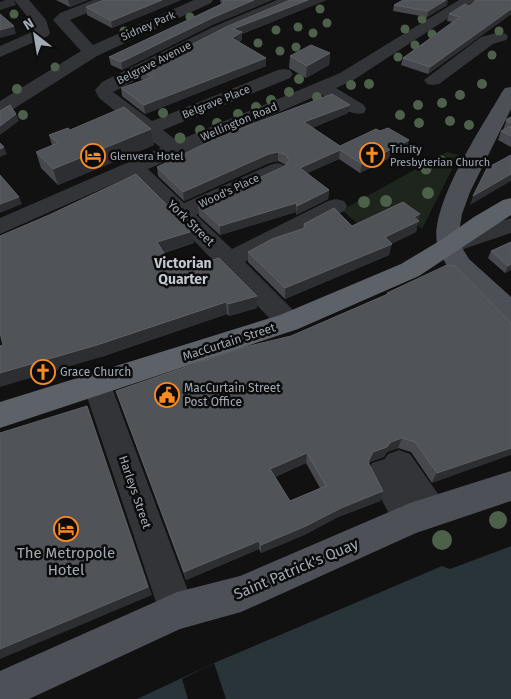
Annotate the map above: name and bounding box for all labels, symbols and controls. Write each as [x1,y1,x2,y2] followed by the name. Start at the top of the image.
[119,8,177,44] street label: Sidney Park
[10,10,60,60] north arrow
[20,15,37,34] text: N
[114,39,194,87] street label: Belgrave Avenue
[180,82,252,122] street label: Belgrave Place
[199,100,279,144] street label: Wellington Road
[359,142,385,168] church icon: Trinity Presbyterian Church
[80,143,106,169] hotel icon: Glenvera Hotel
[390,143,490,169] place label: Trinity Presbyterian Church
[110,150,184,163] place label: Glenvera Hotel
[197,171,261,211] street label: Wood's Place
[165,197,218,249] street label: York Street
[153,255,212,288] district label: Victorian Quarter
[181,320,278,364] street label: MacCurtain Street
[30,359,56,385] church icon: Grace Church
[60,365,131,379] place label: Grace Church
[184,381,281,409] place label: MacCurtain Street Post Office
[154,382,180,408] public building icon: MacCurtain Street Post Office
[116,454,154,531] street label: Harleys Street
[53,516,79,542] hotel icon: The Metropole Hotel
[231,534,362,603] street label: Saint Patrick's Quay
[17,544,115,579] place label: The Metropole Hotel

